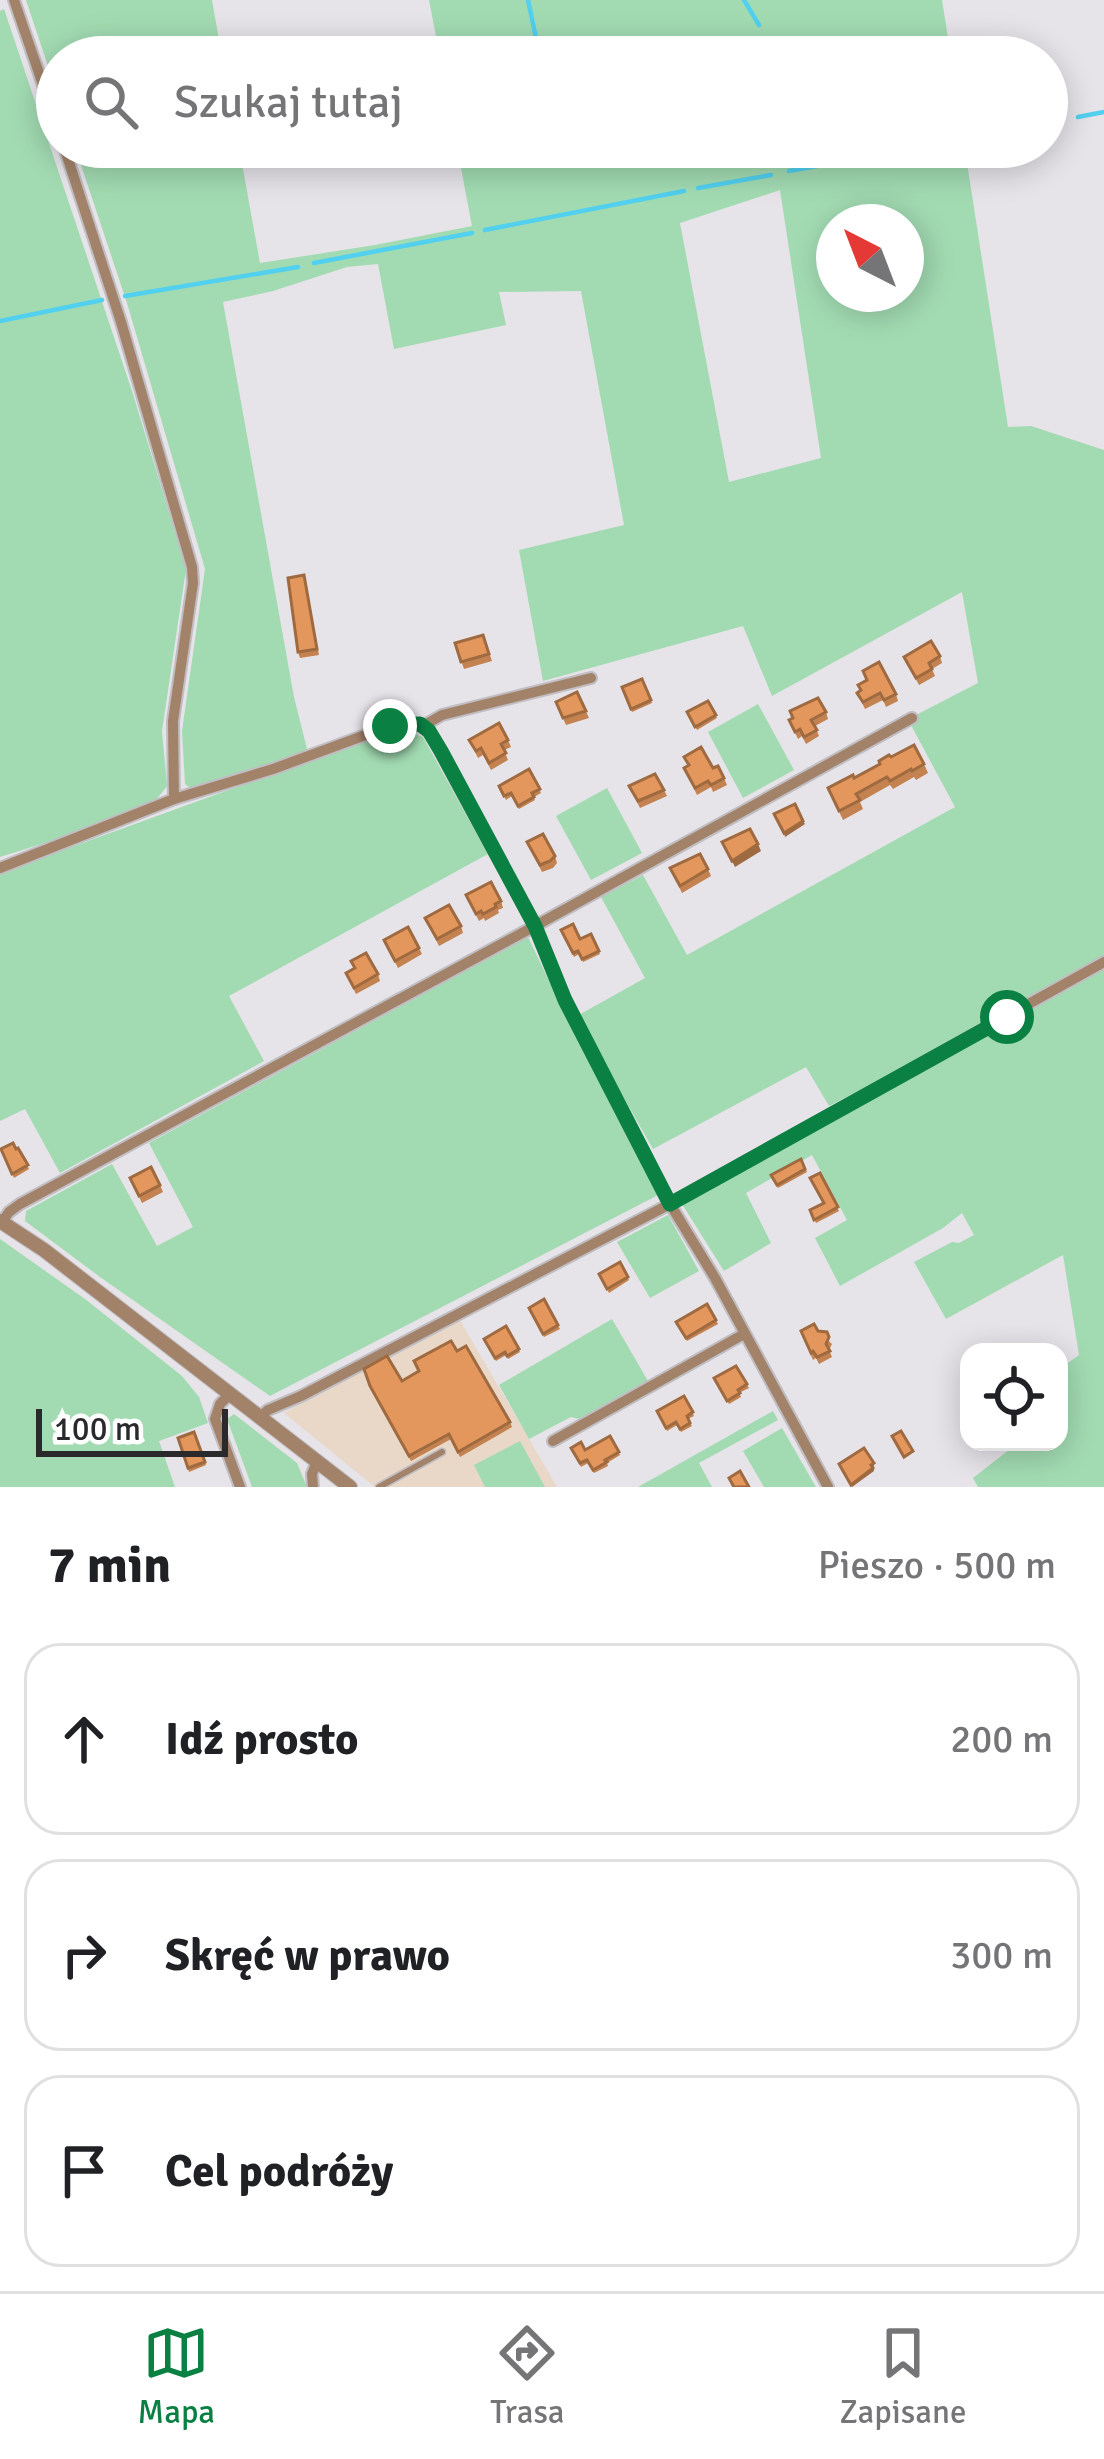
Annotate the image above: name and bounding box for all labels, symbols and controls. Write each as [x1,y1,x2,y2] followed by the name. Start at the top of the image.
[36,36,1068,168] search box
[78,69,144,135] icon: search
[174,75,403,130] text: Szukaj tutaj
[816,204,924,312] north arrow
[363,699,417,753] route end
[980,990,1034,1044] route start
[960,1343,1068,1451] map controls
[960,1343,1068,1451] button: locate
[36,1403,228,1456] scale bar
[54,1409,141,1450] text: 100 m
[48,1534,171,1597] text: 7 min
[818,1541,1056,1589] text: Pieszo · 500 m
[51,1706,117,1772] icon: ahead
[165,1712,358,1767] text: Idź prosto
[950,1715,1053,1763] text: 200 m
[51,1922,117,1988] icon: right
[165,1928,450,1983] text: Skręć w prawo
[950,1931,1053,1979] text: 300 m
[51,2138,117,2204] icon: arrive
[165,2144,393,2199] text: Cel podróży
[138,2320,215,2433] tab: Mapa
[490,2320,565,2433] tab: Trasa
[840,2320,966,2433] tab: Zapisane

